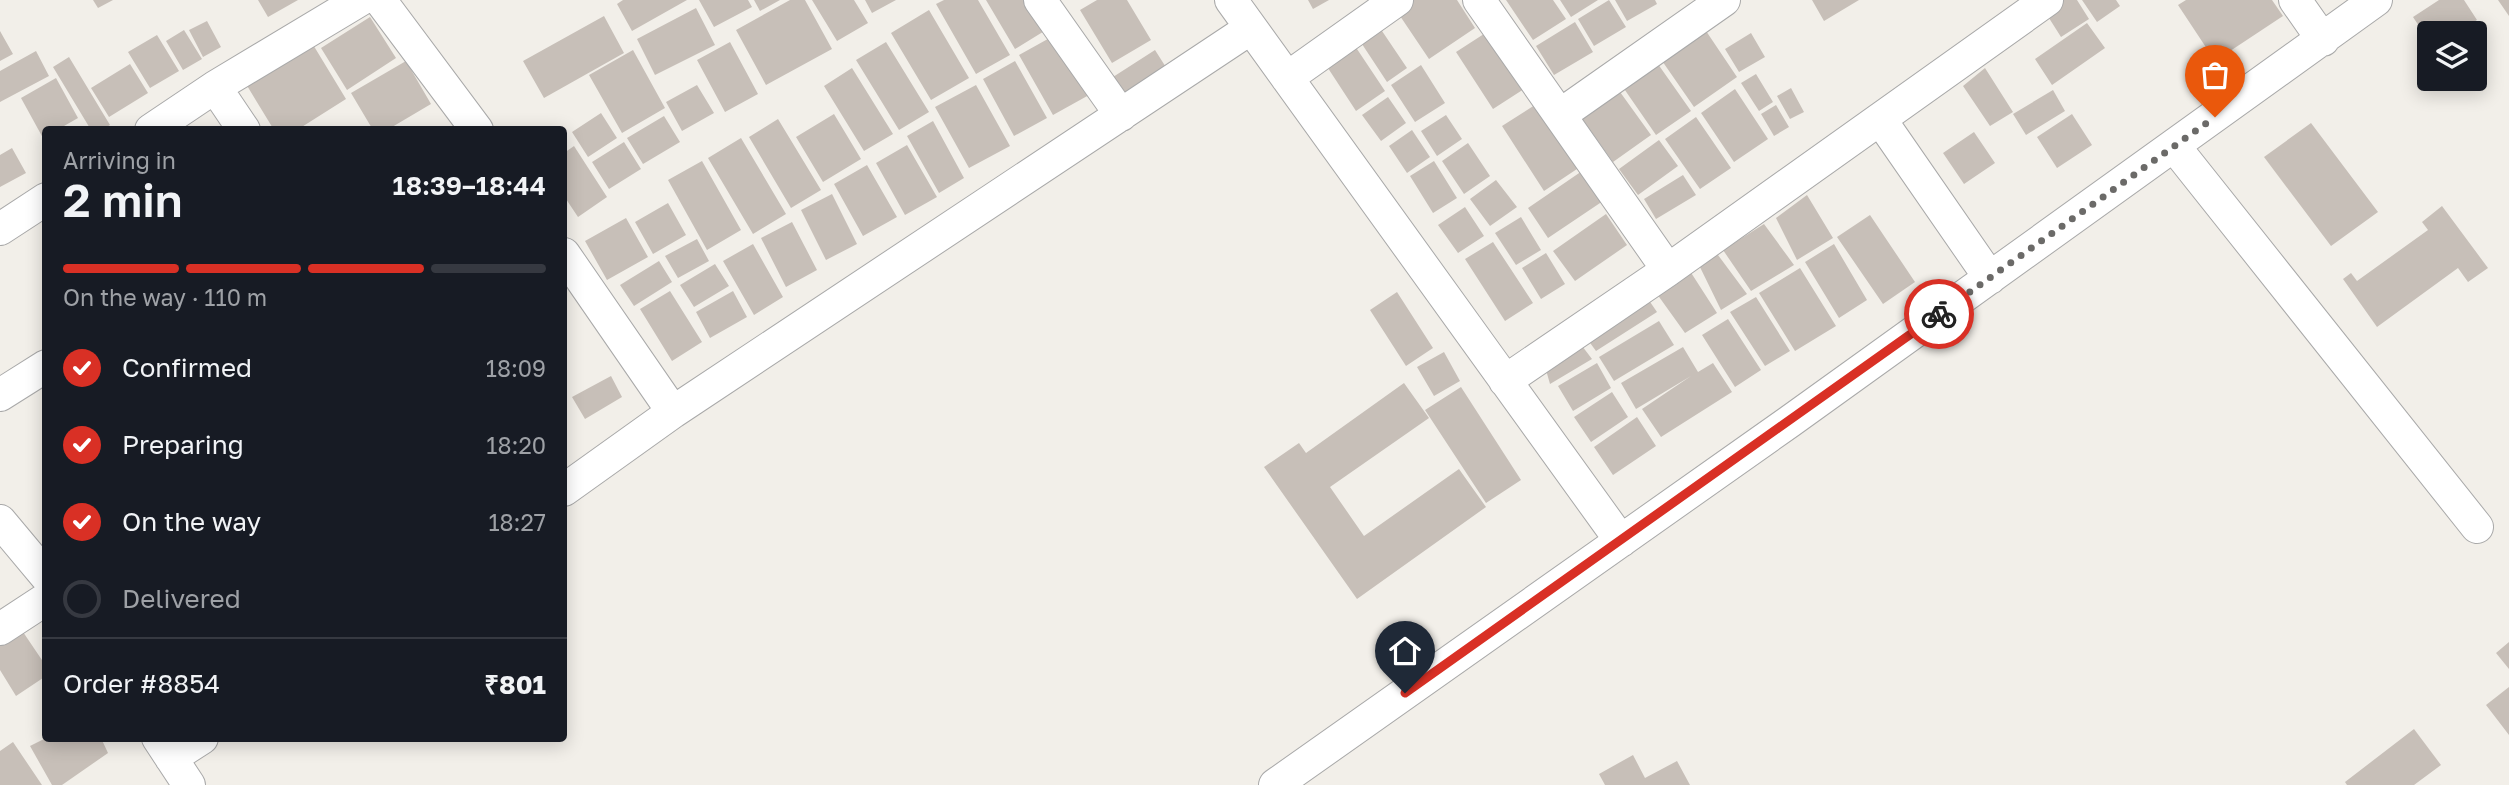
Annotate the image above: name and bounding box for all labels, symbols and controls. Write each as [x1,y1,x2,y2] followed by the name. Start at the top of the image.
[2417,21,2487,91] map controls
[2417,21,2487,91] button: layers
[2185,45,2245,117] pin
[2196,56,2234,94] icon: bag
[63,146,176,174] text: Arriving in
[393,170,546,201] text: 18:39–18:44
[63,172,183,227] text: 2 min
[1904,279,1974,349] courier
[63,283,267,311] text: On the way · 110 m
[1920,295,1958,333] icon: bike
[63,349,101,387] icon: check
[122,352,252,383] text: Confirmed
[486,354,546,382] text: 18:09
[63,426,101,464] icon: check
[122,429,244,460] text: Preparing
[486,431,546,459] text: 18:20
[63,503,101,541] icon: check
[122,506,261,537] text: On the way
[488,508,546,536] text: 18:27
[122,583,241,614] text: Delivered
[1375,621,1435,693] pin
[1386,632,1424,670] icon: home
[63,668,220,699] text: Order #8854
[484,669,546,700] text: ₹801

